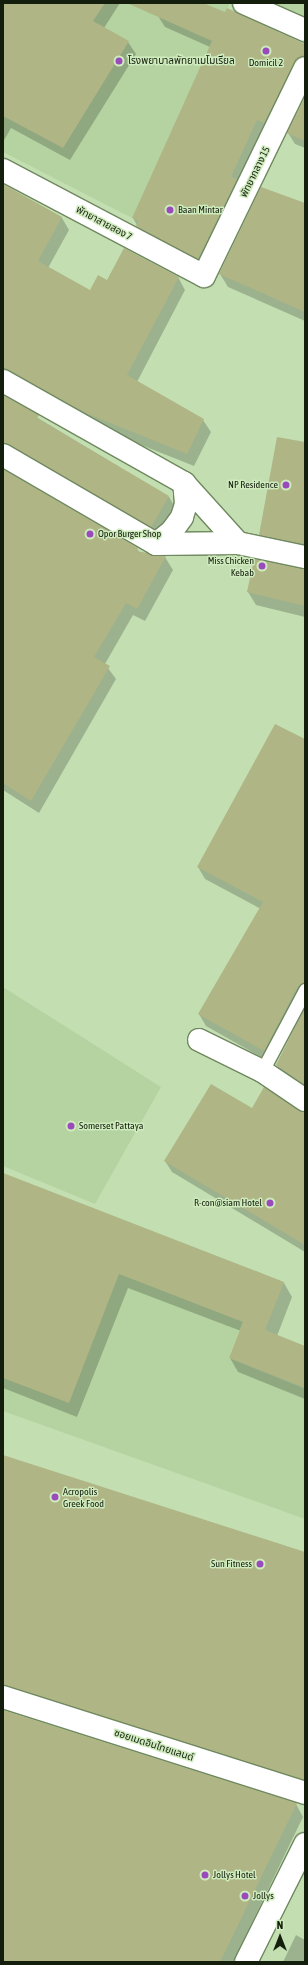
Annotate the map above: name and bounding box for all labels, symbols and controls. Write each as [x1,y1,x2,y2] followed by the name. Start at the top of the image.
[261,46,271,56] marker: Domicil 2
[113,55,125,67] marker: โรงพยาบาลพัทยาเมโมเรียล
[128,55,235,67] place label: โรงพยาบาลพัทยาเมโมเรียล
[249,57,283,69] place label: Domicil 2
[238,145,272,199] street label: พัทยากลาง 15
[74,203,134,243] street label: พัทยาสายสอง 7
[178,204,223,216] place label: Baan Mintar
[165,205,175,215] marker: Baan Mintar
[228,479,278,491] place label: NP Residence
[281,480,291,490] marker: NP Residence
[98,528,161,540] place label: Opor Burger Shop
[85,529,95,539] marker: Opor Burger Shop
[208,554,254,578] place label: Miss Chicken Kebab
[257,561,267,571] marker: Miss Chicken Kebab
[79,1120,143,1132] place label: Somerset Pattaya
[66,1121,76,1131] marker: Somerset Pattaya
[194,1197,262,1209] place label: R-con@siam Hotel
[265,1198,275,1208] marker: R-con@siam Hotel
[63,1485,104,1508] place label: Acropolis Greek Food
[50,1492,60,1502] marker: Acropolis Greek Food
[211,1558,252,1570] place label: Sun Fitness
[255,1559,265,1569] marker: Sun Fitness
[113,1726,195,1764] street label: ซอยเมดอินไทยแลนด์
[213,1869,256,1881] place label: Jollys Hotel
[200,1870,210,1880] marker: Jollys Hotel
[253,1890,274,1902] place label: Jollys
[240,1891,250,1901] marker: Jollys
[260,1917,300,1957] north arrow
[277,1919,283,1931] text: N

